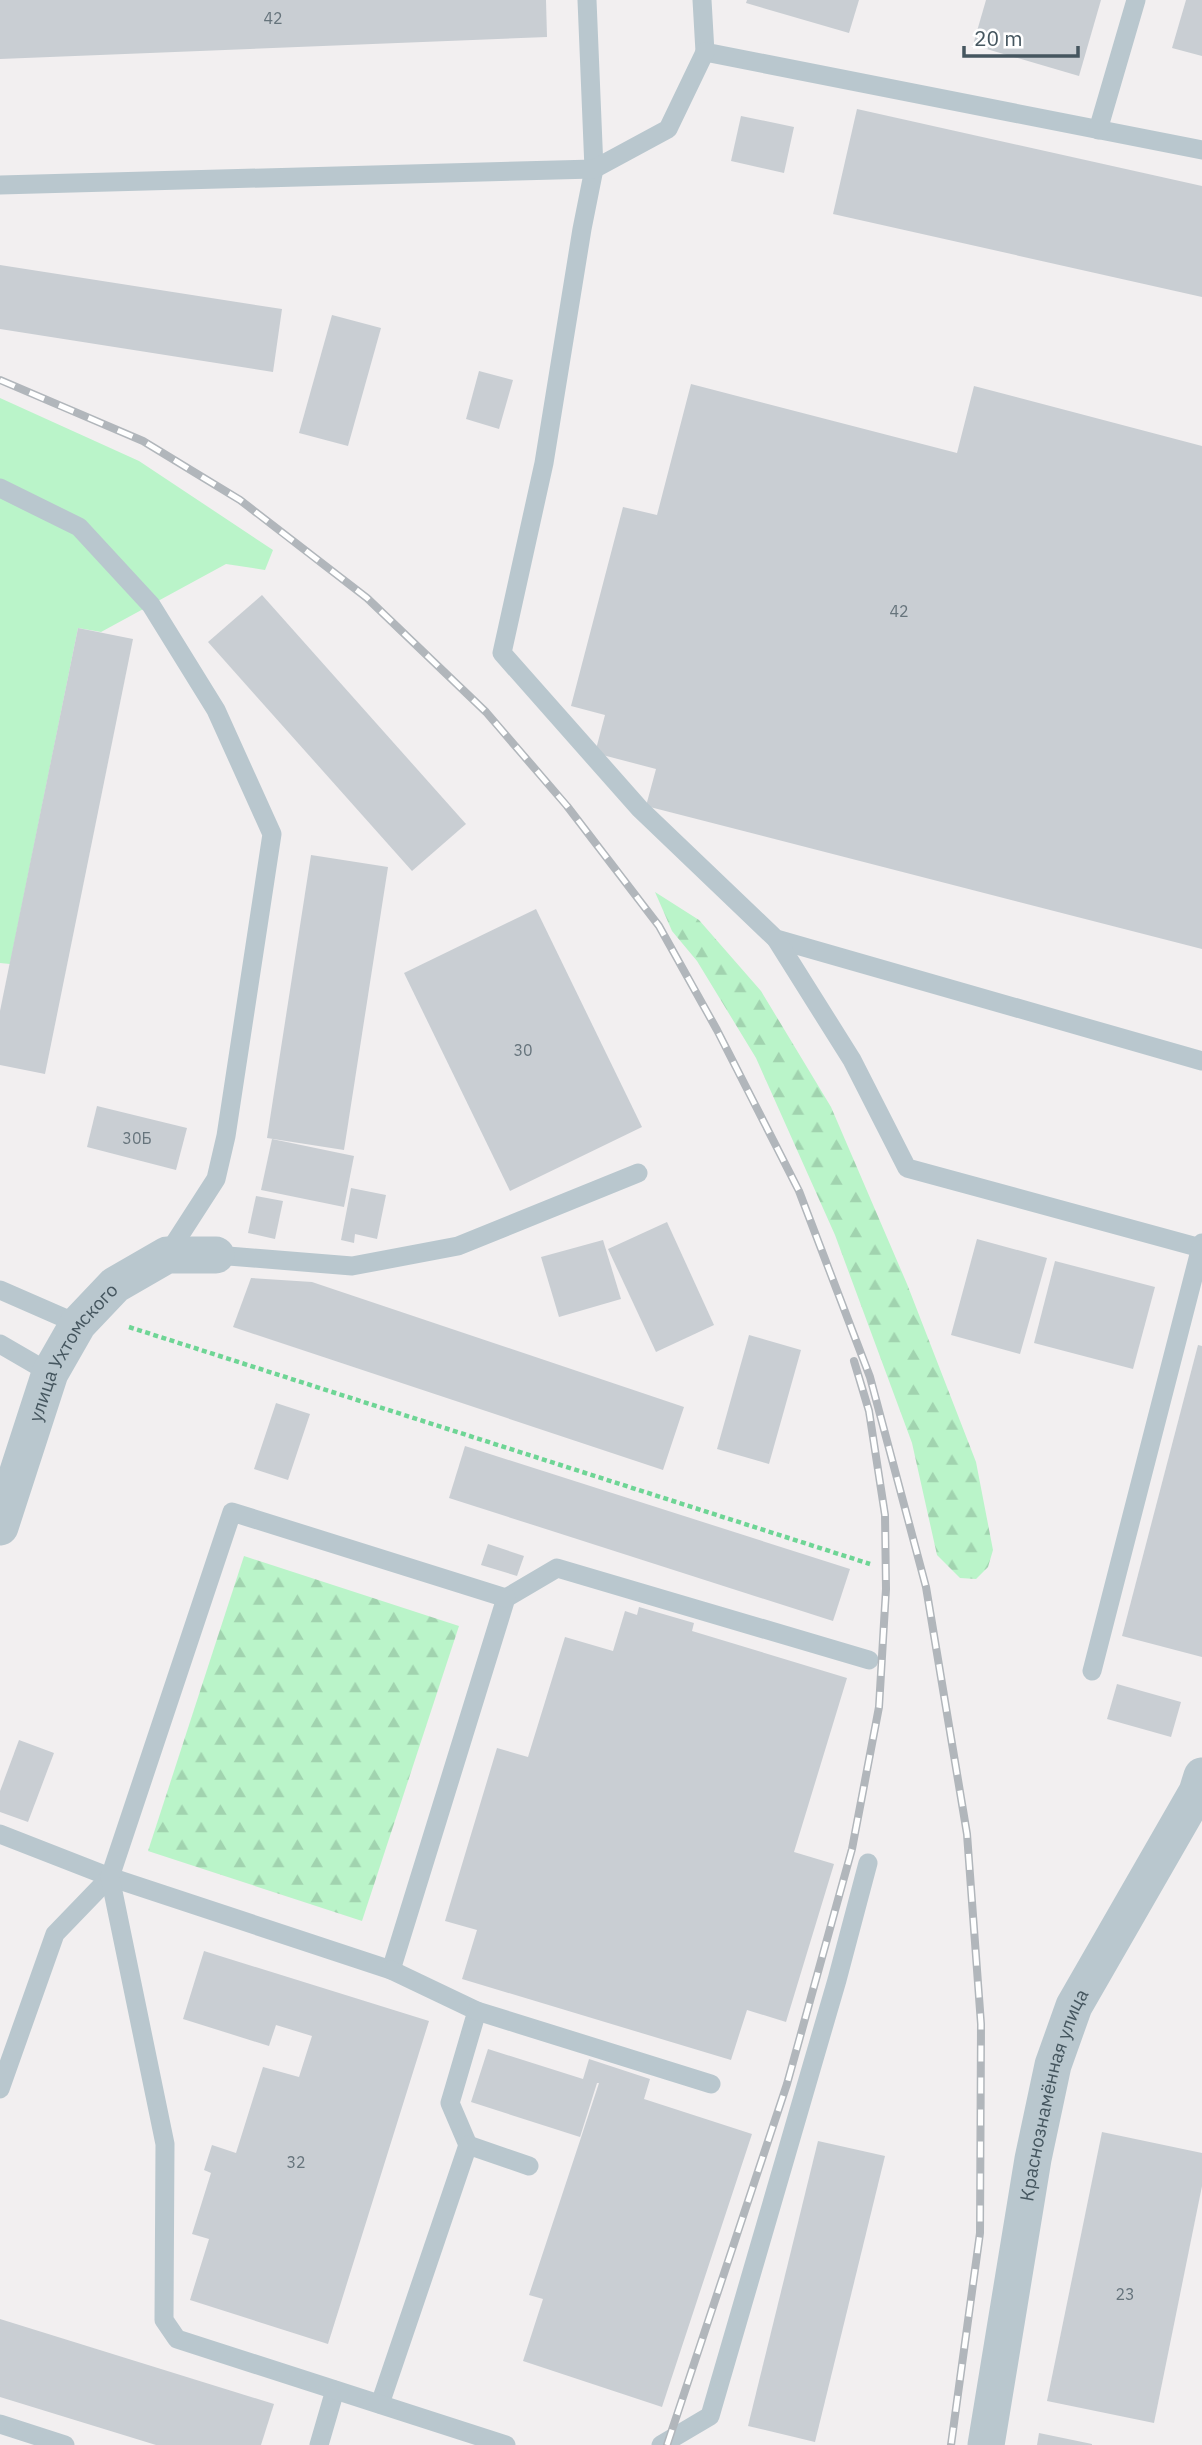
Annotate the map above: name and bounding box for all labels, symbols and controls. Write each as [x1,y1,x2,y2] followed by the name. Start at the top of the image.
[263,8,283,28] house number: 42
[964,14,1078,58] scale bar
[974,24,1023,52] text: 20 m
[889,601,909,621] house number: 42
[513,1040,533,1060] house number: 30
[122,1128,152,1148] house number: 30Б
[23,1278,123,1425] street label: улица Ухтомского
[1014,1984,1093,2203] street label: Краснознамённая улица
[286,2152,306,2172] house number: 32
[1115,2284,1135,2304] house number: 23

